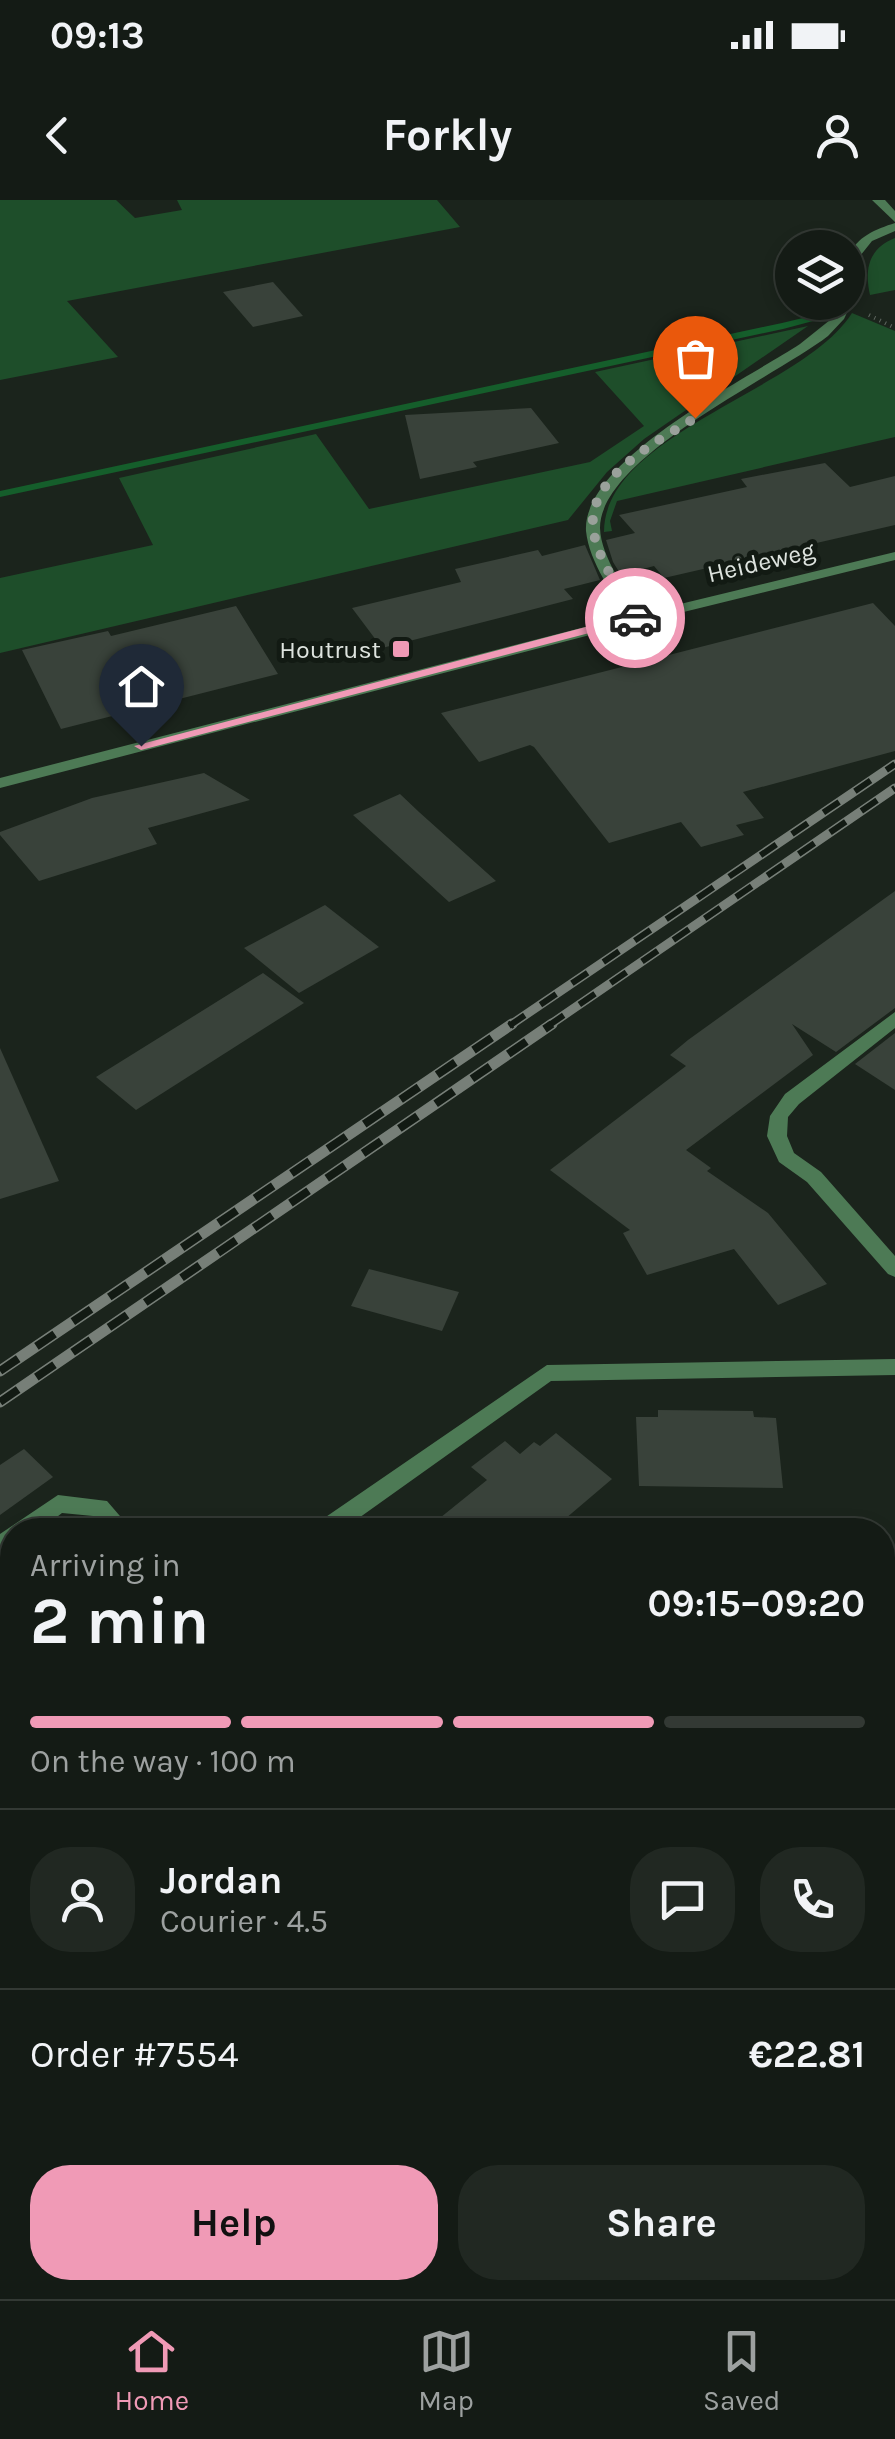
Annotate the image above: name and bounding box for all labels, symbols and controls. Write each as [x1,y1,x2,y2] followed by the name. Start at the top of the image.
[50,13,145,58] text: 09:13
[30,108,85,163] icon: back
[810,108,865,163] icon: person
[383,109,512,161] text: Forkly
[775,230,865,320] map controls
[775,230,865,320] button: layers
[653,316,738,419] pin
[668,331,723,386] icon: bag
[704,536,818,588] street label: Heideweg
[585,568,685,668] courier
[608,591,663,646] icon: car
[279,635,381,664] place label: Houtrust
[390,638,412,660] marker: Houtrust
[99,644,184,747] pin
[114,659,169,714] icon: home
[30,1547,181,1584] text: Arriving in
[647,1581,865,1626] text: 09:15–09:20
[30,1583,209,1659] text: 2 min
[30,1743,296,1780] text: On the way · 100 m
[30,1847,135,1952] button: person
[630,1847,735,1952] button: chat
[760,1847,865,1952] button: phone
[160,1858,283,1903] text: Jordan
[160,1903,328,1940] text: Courier · 4.5
[30,2032,239,2077] text: Order #7554
[749,2032,865,2077] text: €22.81
[30,2165,438,2280] button: Help
[458,2165,865,2280] button: Share
[115,2324,189,2417] tab: Home
[418,2324,474,2417] tab: Map
[703,2324,780,2417] tab: Saved

